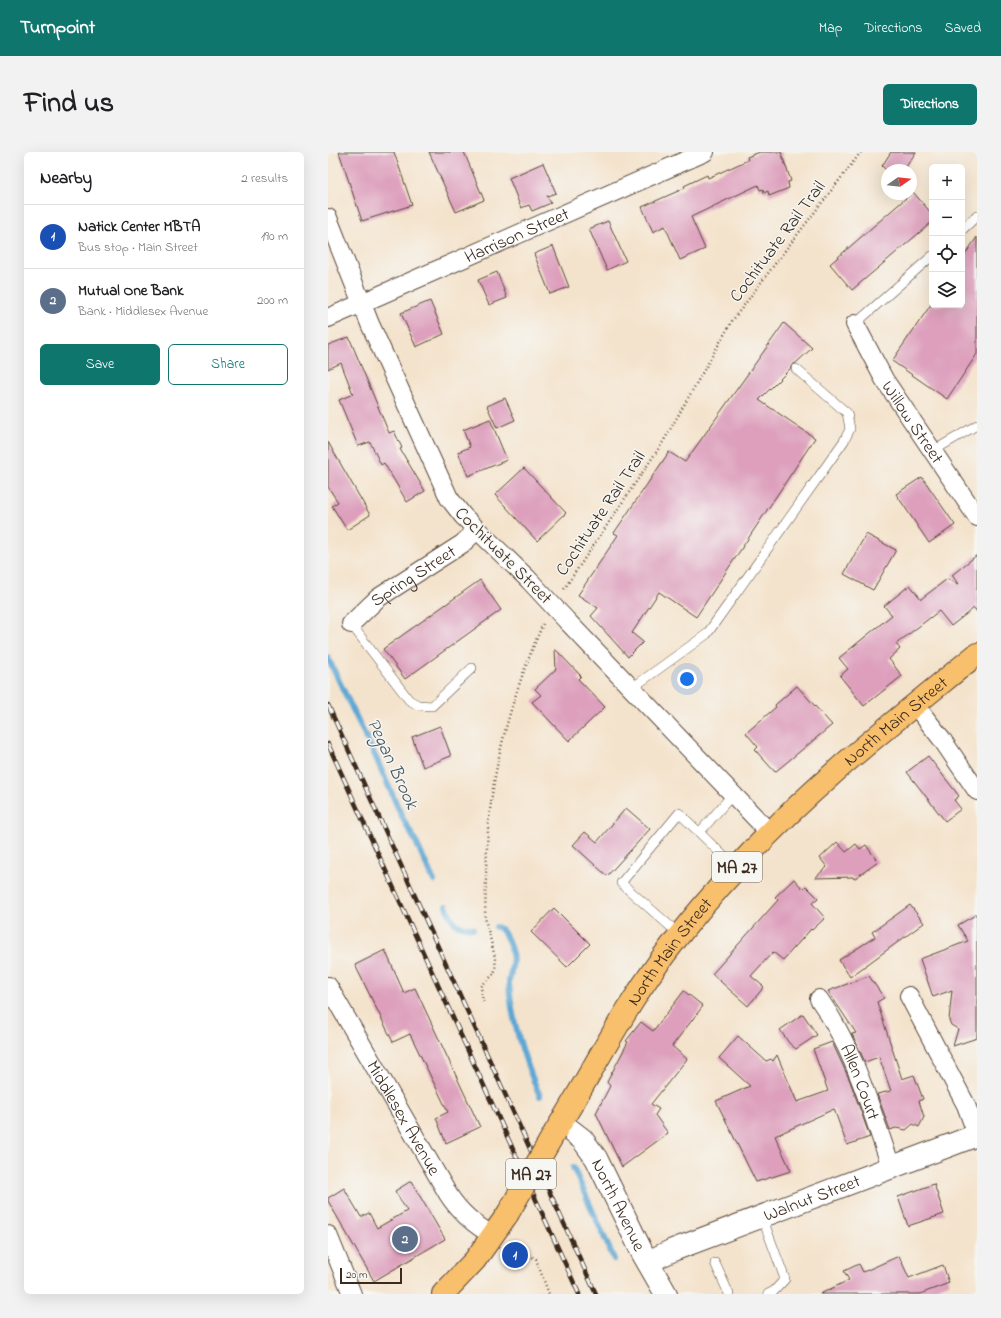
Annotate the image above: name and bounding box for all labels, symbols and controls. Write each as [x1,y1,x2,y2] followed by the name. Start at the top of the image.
[20,15,95,42] text: Turnpoint
[819,18,842,39] text: Map
[864,18,922,39] text: Directions
[944,18,981,39] text: Saved
[24,84,114,125] text: Find us
[883,84,977,125] button: Directions
[881,164,917,200] north arrow
[929,164,965,308] map controls
[929,164,965,200] button: +
[40,166,92,191] text: Nearby
[241,169,288,188] text: 2 results
[724,176,833,308] street label: Cochituate Rail Trail
[929,200,965,236] button: −
[461,202,574,271] street label: Harrison Street
[78,216,201,238] text: Natick Center MBTA
[51,227,55,246] text: 1
[261,227,288,246] text: 190 m
[929,236,965,272] button: locate
[78,238,198,257] text: Bus stop · Main Street
[929,272,965,308] button: layers
[78,280,183,302] text: Mutual One Bank
[50,291,56,310] text: 2
[257,291,288,310] text: 200 m
[78,302,208,321] text: Bank · Middlesex Avenue
[40,344,160,385] button: Save
[168,344,288,385] button: Share
[874,376,949,470] street label: Willow Street
[550,446,653,582] street label: Cochituate Rail Trail
[448,502,557,611] street label: Cochituate Street
[365,540,462,614] street label: Spring Street
[677,669,697,689] your location
[839,671,955,774] street label: North Main Street
[358,714,425,815] water label: Pegan Brook
[712,852,762,882] road number: MA 27
[622,893,720,1011] street label: North Main Street
[832,1040,885,1124] street label: Allen Court
[359,1056,446,1182] street label: Middlesex Avenue
[583,1155,651,1257] street label: North Avenue
[506,1159,556,1189] road number: MA 27
[760,1169,865,1230] street label: Walnut Street
[392,1224,418,1254] pin: 2
[502,1240,528,1270] pin: 1
[340,1266,402,1285] scale bar
[346,1267,368,1283] text: 20 m

